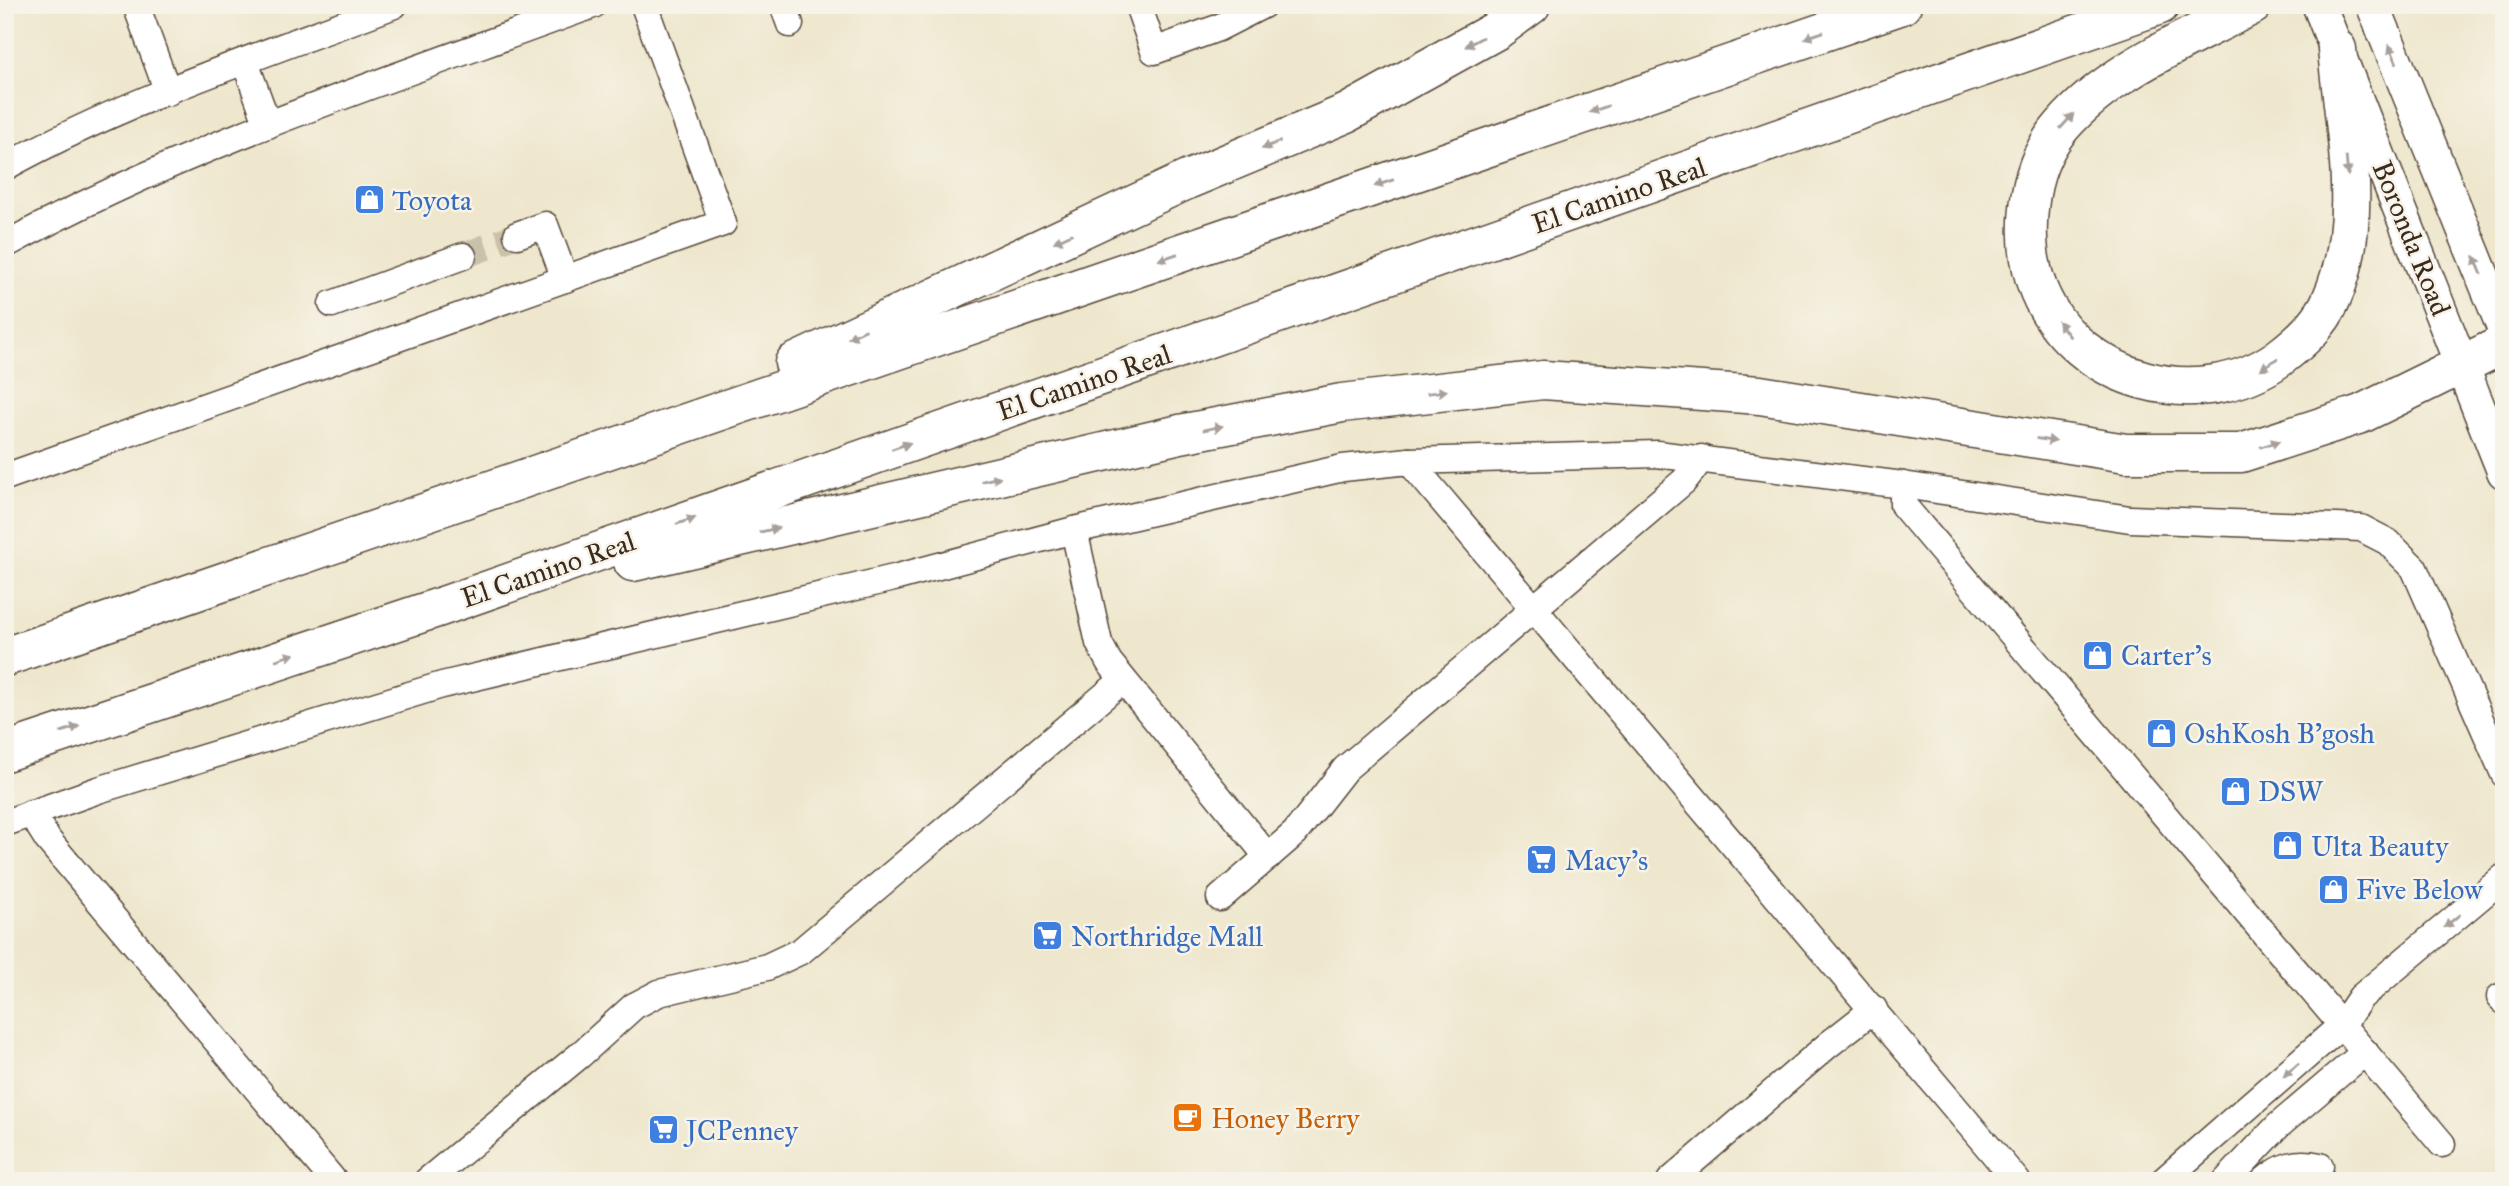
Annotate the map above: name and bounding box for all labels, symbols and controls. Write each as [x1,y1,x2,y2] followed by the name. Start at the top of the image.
[1803,30,1824,41] one-way arrow
[1464,37,1484,48] one-way arrow
[2387,44,2398,65] one-way arrow
[1588,104,1609,115] one-way arrow
[2059,112,2075,130] one-way arrow
[1261,139,1281,151] one-way arrow
[1527,149,1711,242] street label: El Camino Real
[2342,155,2353,177] one-way arrow
[2365,156,2459,321] street label: Boronda Road
[1373,178,1394,189] one-way arrow
[352,183,386,217] shop icon: Toyota
[392,183,472,218] place label: Toyota
[1053,232,1073,244] one-way arrow
[1158,252,1179,263] one-way arrow
[2473,255,2484,276] one-way arrow
[2058,320,2072,338] one-way arrow
[847,328,867,339] one-way arrow
[992,336,1176,429] street label: El Camino Real
[2260,357,2278,371] one-way arrow
[1426,387,1448,398] one-way arrow
[1202,422,1224,433] one-way arrow
[2035,435,2057,446] one-way arrow
[2260,438,2281,448] one-way arrow
[891,440,912,451] one-way arrow
[980,473,1002,484] one-way arrow
[676,515,697,526] one-way arrow
[456,523,640,616] street label: El Camino Real
[758,524,780,535] one-way arrow
[2081,638,2115,672] shop icon: Carter's
[2121,638,2212,673] place label: Carter's
[275,651,296,662] one-way arrow
[2144,716,2178,750] shop icon: OshKosh B'gosh
[2184,716,2375,751] place label: OshKosh B'gosh
[59,723,80,734] one-way arrow
[2218,774,2252,808] shop icon: DSW
[2258,774,2324,809] place label: DSW
[2271,829,2305,863] shop icon: Ulta Beauty
[2311,829,2449,864] place label: Ulta Beauty
[1525,843,1559,877] supermarket icon: Macy's
[1565,843,1648,878] place label: Macy's
[2316,872,2350,906] shop icon: Five Below
[2356,872,2483,907] place label: Five Below
[2443,913,2460,928] one-way arrow
[1031,919,1065,953] supermarket icon: Northridge Mall
[1071,919,1264,954] place label: Northridge Mall
[2282,1062,2300,1078] one-way arrow
[1171,1101,1205,1135] cafe icon: Honey Berry
[1211,1101,1360,1136] place label: Honey Berry
[646,1113,680,1147] supermarket icon: JCPenney
[683,1113,799,1148] place label: JCPenney

